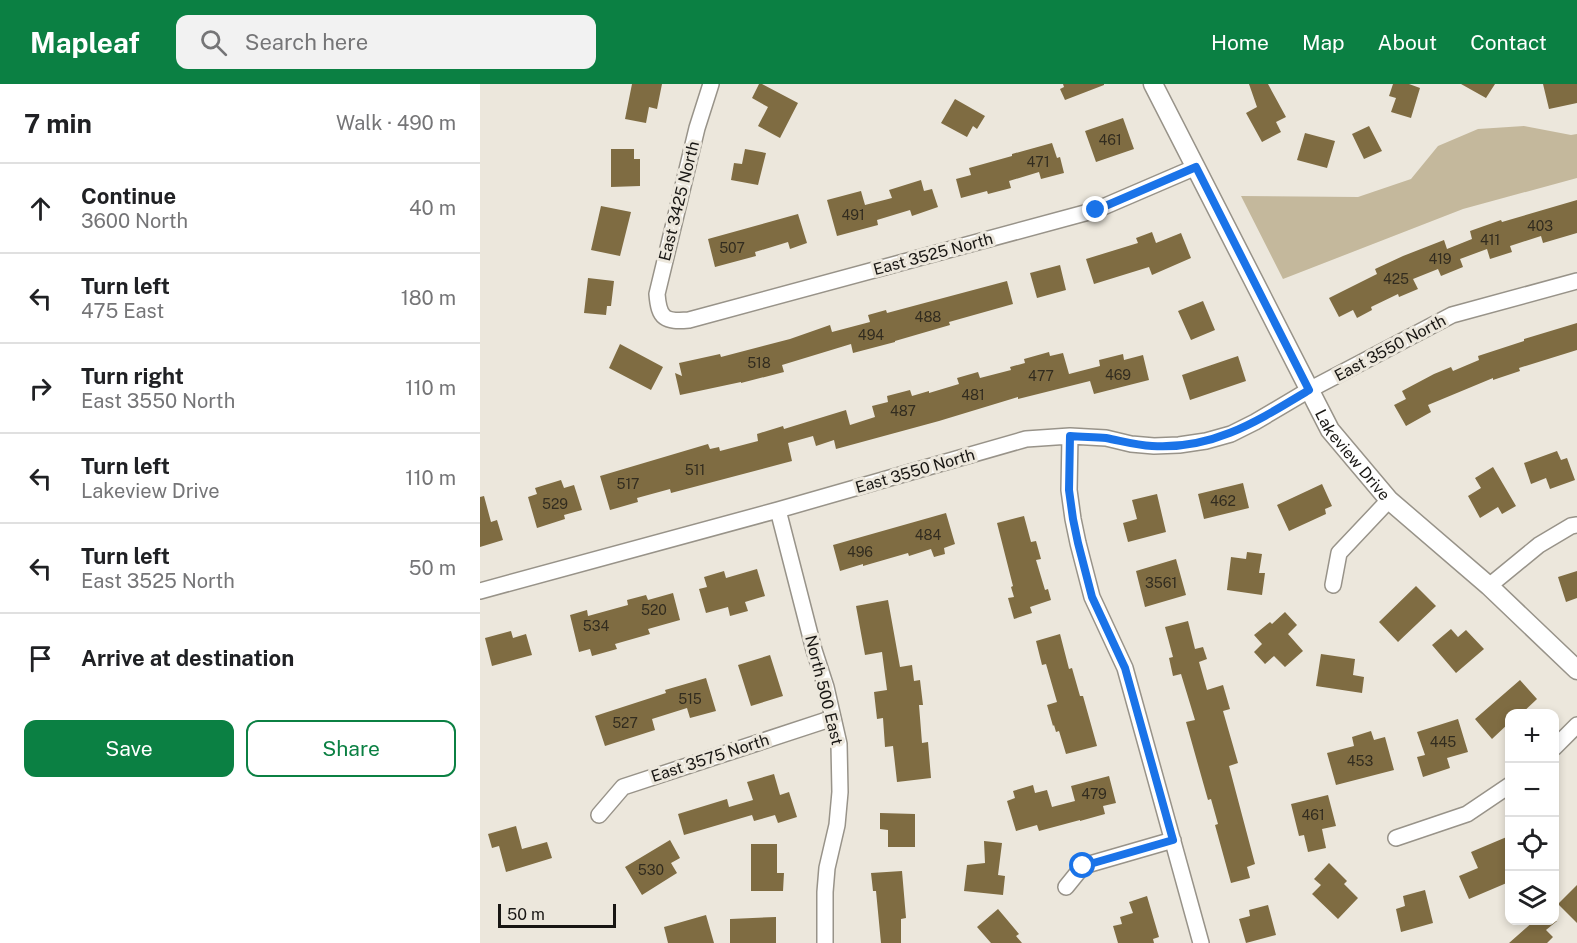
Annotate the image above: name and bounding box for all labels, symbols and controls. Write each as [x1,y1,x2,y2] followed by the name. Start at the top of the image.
[176,15,596,69] search box
[30,26,140,59] text: Mapleaf
[197,26,230,59] icon: search
[245,29,368,55] text: Search here
[1211,30,1269,55] text: Home
[1302,30,1345,55] text: Map
[1378,30,1437,55] text: About
[1470,30,1547,55] text: Contact
[24,108,92,139] text: 7 min
[336,111,456,135] text: Walk · 490 m
[1098,132,1122,148] house number: 461
[655,139,703,263] street label: East 3425 North
[1026,154,1050,170] house number: 471
[81,183,176,209] text: Continue
[24,192,57,225] icon: ahead
[409,196,456,220] text: 40 m
[1082,196,1108,222] route end
[841,207,865,223] house number: 491
[81,209,188,233] text: 3600 North
[1527,218,1553,234] house number: 403
[871,229,995,279] street label: East 3525 North
[1480,232,1500,248] house number: 411
[719,240,745,256] house number: 507
[1428,251,1452,267] house number: 419
[1383,271,1409,287] house number: 425
[81,273,170,299] text: Turn left
[24,282,57,315] icon: left
[401,286,456,310] text: 180 m
[81,299,164,323] text: 475 East
[915,309,941,325] house number: 488
[1331,311,1449,385] street label: East 3550 North
[858,327,884,343] house number: 494
[747,355,771,371] house number: 518
[81,363,184,389] text: Turn right
[1105,367,1131,383] house number: 469
[1028,368,1054,384] house number: 477
[24,372,57,405] icon: right
[405,376,456,400] text: 110 m
[961,387,985,403] house number: 481
[81,389,235,413] text: East 3550 North
[890,403,916,419] house number: 487
[1311,406,1395,504] street label: Lakeview Drive
[853,445,977,497] street label: East 3550 North
[81,453,170,479] text: Turn left
[24,462,57,495] icon: left
[685,462,705,478] house number: 511
[405,466,456,490] text: 110 m
[616,476,640,492] house number: 517
[81,479,220,503] text: Lakeview Drive
[1210,493,1236,509] house number: 462
[542,496,568,512] house number: 529
[915,527,942,543] house number: 484
[81,543,170,569] text: Turn left
[847,544,873,560] house number: 496
[24,552,57,585] icon: left
[409,556,456,580] text: 50 m
[81,569,235,593] text: East 3525 North
[1145,575,1177,591] house number: 3561
[641,602,667,618] house number: 520
[583,618,609,634] house number: 534
[801,633,847,747] street label: North 500 East
[24,642,57,675] icon: arrive
[81,645,294,671] text: Arrive at destination
[678,691,702,707] house number: 515
[1505,709,1559,925] map controls
[1505,709,1559,763] button: +
[612,715,638,731] house number: 527
[24,720,234,777] button: Save
[246,720,456,777] button: Share
[648,730,772,786] street label: East 3575 North
[1430,734,1456,750] house number: 445
[1347,753,1373,769] house number: 453
[1505,763,1559,817] button: −
[1081,786,1107,802] house number: 479
[1301,807,1325,823] house number: 461
[1505,817,1559,871] button: locate
[1069,852,1095,878] route start
[638,862,664,878] house number: 530
[1505,871,1559,925] button: layers
[498,901,616,928] scale bar
[507,905,545,924] text: 50 m

